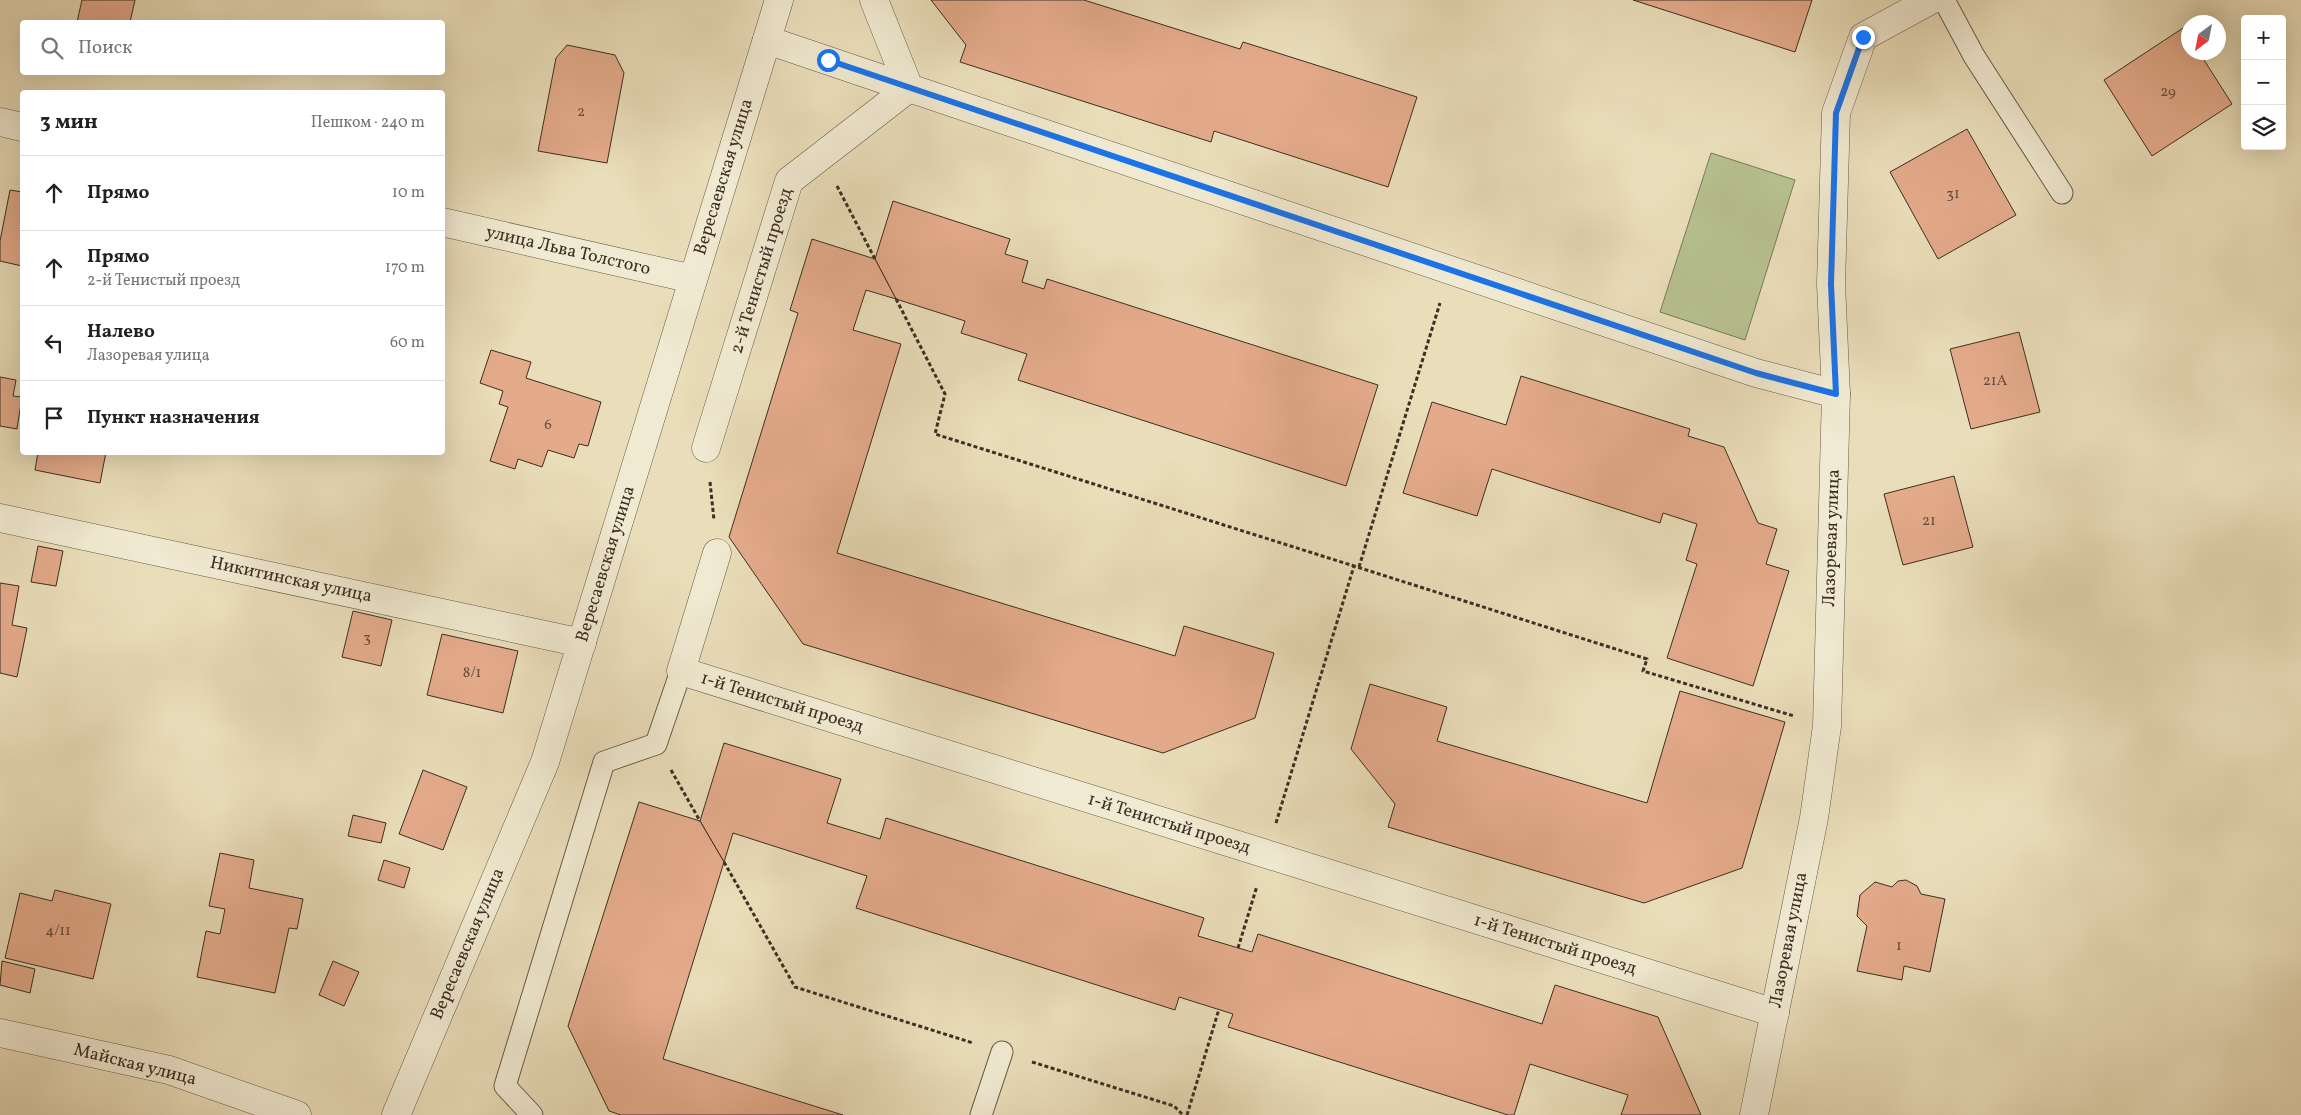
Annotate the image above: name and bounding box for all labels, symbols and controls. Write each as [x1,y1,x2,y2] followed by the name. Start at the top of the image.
[2181,15,2226,60] north arrow
[2241,15,2286,150] map controls
[2241,15,2286,60] button: +
[20,20,445,75] search box
[1852,26,1875,49] route end
[38,34,66,62] icon: search
[78,35,132,61] text: Поиск
[817,49,840,72] route start
[2241,60,2286,105] button: −
[2160,82,2176,103] house number: 29
[688,96,760,258] street label: Вересаевская улица
[577,102,585,123] house number: 2
[2241,105,2286,150] button: layers
[40,108,98,137] text: 3 мин
[311,112,425,134] text: Пешком · 240 m
[40,179,68,207] icon: ahead
[87,180,149,206] text: Прямо
[392,182,425,204] text: 10 m
[1946,184,1960,205] house number: 31
[725,185,799,357] street label: 2-й Тенистый проезд
[483,220,653,282] street label: улица Льва Толстого
[87,244,149,270] text: Прямо
[40,254,68,282] icon: ahead
[385,257,425,279] text: 170 m
[87,270,240,292] text: 2-й Тенистый проезд
[87,319,155,345] text: Налево
[40,329,68,357] icon: left
[390,332,425,354] text: 60 m
[87,345,210,367] text: Лазоревая улица
[1983,371,2008,392] house number: 21А
[40,404,68,432] icon: arrive
[87,405,260,431] text: Пункт назначения
[544,415,552,436] house number: 6
[1817,469,1847,607] street label: Лазоревая улица
[570,483,642,645] street label: Вересаевская улица
[1922,511,1936,532] house number: 21
[208,551,374,609] street label: Никитинская улица
[363,628,371,649] house number: 3
[463,663,481,684] house number: 8/1
[698,666,866,740] street label: 1-й Тенистый проезд
[1085,787,1253,861] street label: 1-й Тенистый проезд
[425,864,511,1024] street label: Вересаевская улица
[1764,870,1814,1010] street label: Лазоревая улица
[1471,908,1639,982] street label: 1-й Тенистый проезд
[45,921,71,942] house number: 4/11
[1896,936,1902,957] house number: 1
[71,1038,199,1092] street label: Майская улица

